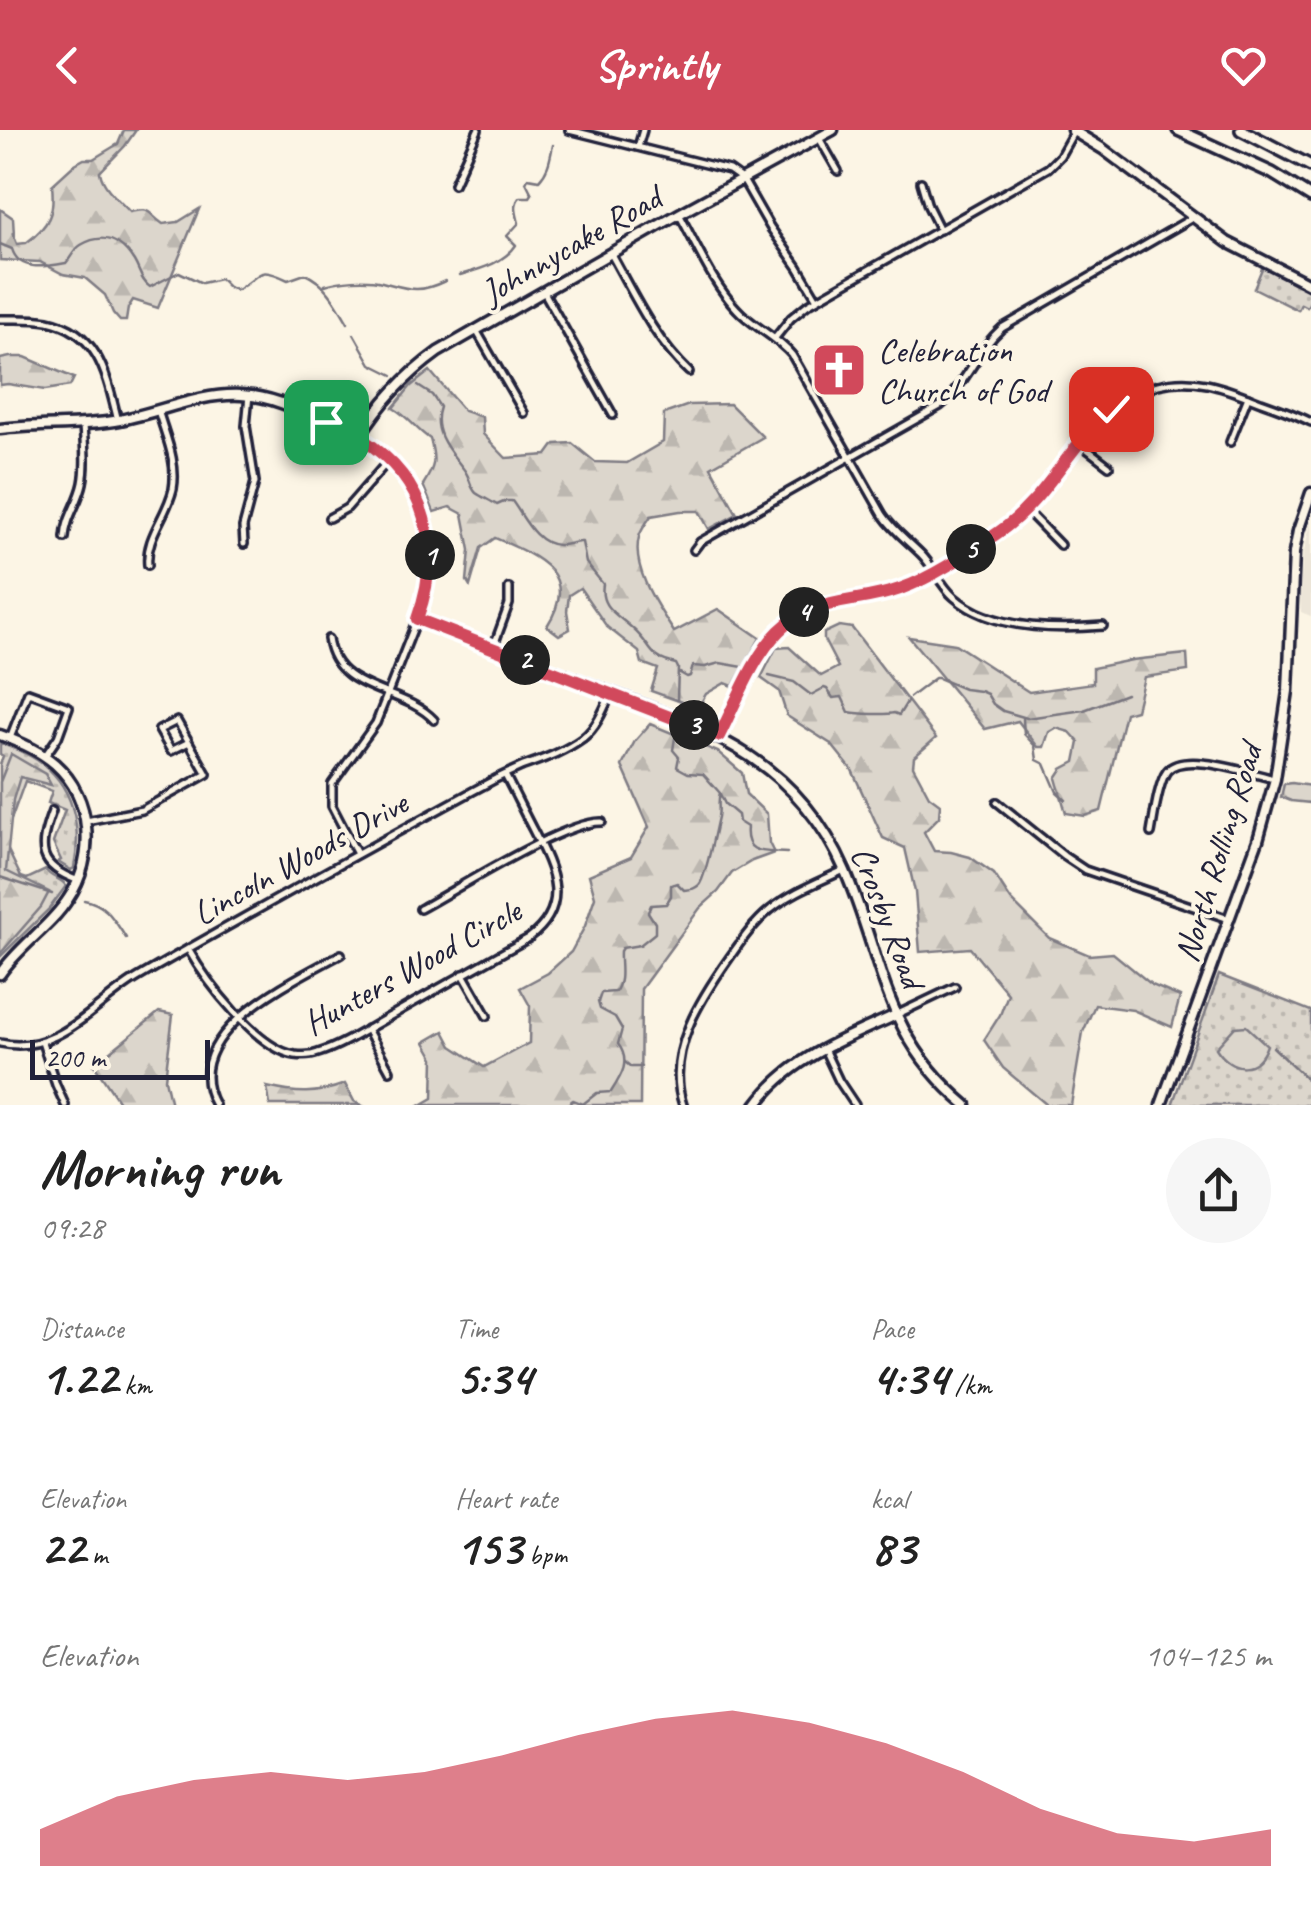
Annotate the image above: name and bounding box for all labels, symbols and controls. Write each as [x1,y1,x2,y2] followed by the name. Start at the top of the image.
[594,37,717,94] text: Sprintly
[40,38,95,93] icon: back
[1216,38,1271,93] icon: heart
[471,173,673,315] street label: Johnnycake Road
[878,328,1053,413] place label: Celebration Church of God
[809,340,869,400] church icon: Celebration Church of God
[1069,367,1154,452] pin
[284,380,369,465] pin
[1084,382,1139,437] icon: check
[299,395,354,450] icon: arrive
[946,524,996,574] pin: 5
[405,530,455,580] pin: 1
[965,531,977,566] text: 5
[424,537,436,572] text: 1
[779,587,829,637] pin: 4
[798,594,810,629] text: 4
[500,635,550,685] pin: 2
[519,642,531,677] text: 2
[669,700,719,750] pin: 3
[688,707,700,742] text: 3
[1164,734,1274,967] street label: North Rolling Road
[185,779,418,936] street label: Lincoln Woods Drive
[840,840,937,999] street label: Crosby Road
[295,887,531,1045] street label: Hunters Wood Circle
[30,1035,210,1080] scale bar
[45,1040,105,1075] text: 200 m
[40,1134,280,1204] text: Morning run
[1166,1138,1271,1243] button: share
[40,1207,104,1248] text: 09:28
[40,1311,124,1346] text: Distance
[455,1311,498,1346] text: Time
[871,1311,914,1346] text: Pace
[40,1346,117,1409] text: 1.22
[455,1346,532,1409] text: 5:34
[871,1346,948,1409] text: 4:34
[117,1367,152,1402] text: km
[948,1367,991,1402] text: /km
[40,1481,126,1516] text: Elevation
[455,1481,557,1516] text: Heart rate
[871,1481,908,1516] text: kcal
[40,1516,85,1579] text: 22
[455,1516,522,1579] text: 153
[871,1516,916,1579] text: 83
[85,1537,107,1572] text: m
[522,1537,567,1572] text: bpm
[40,1635,138,1676] text: Elevation
[1145,1635,1271,1676] text: 104–125 m

